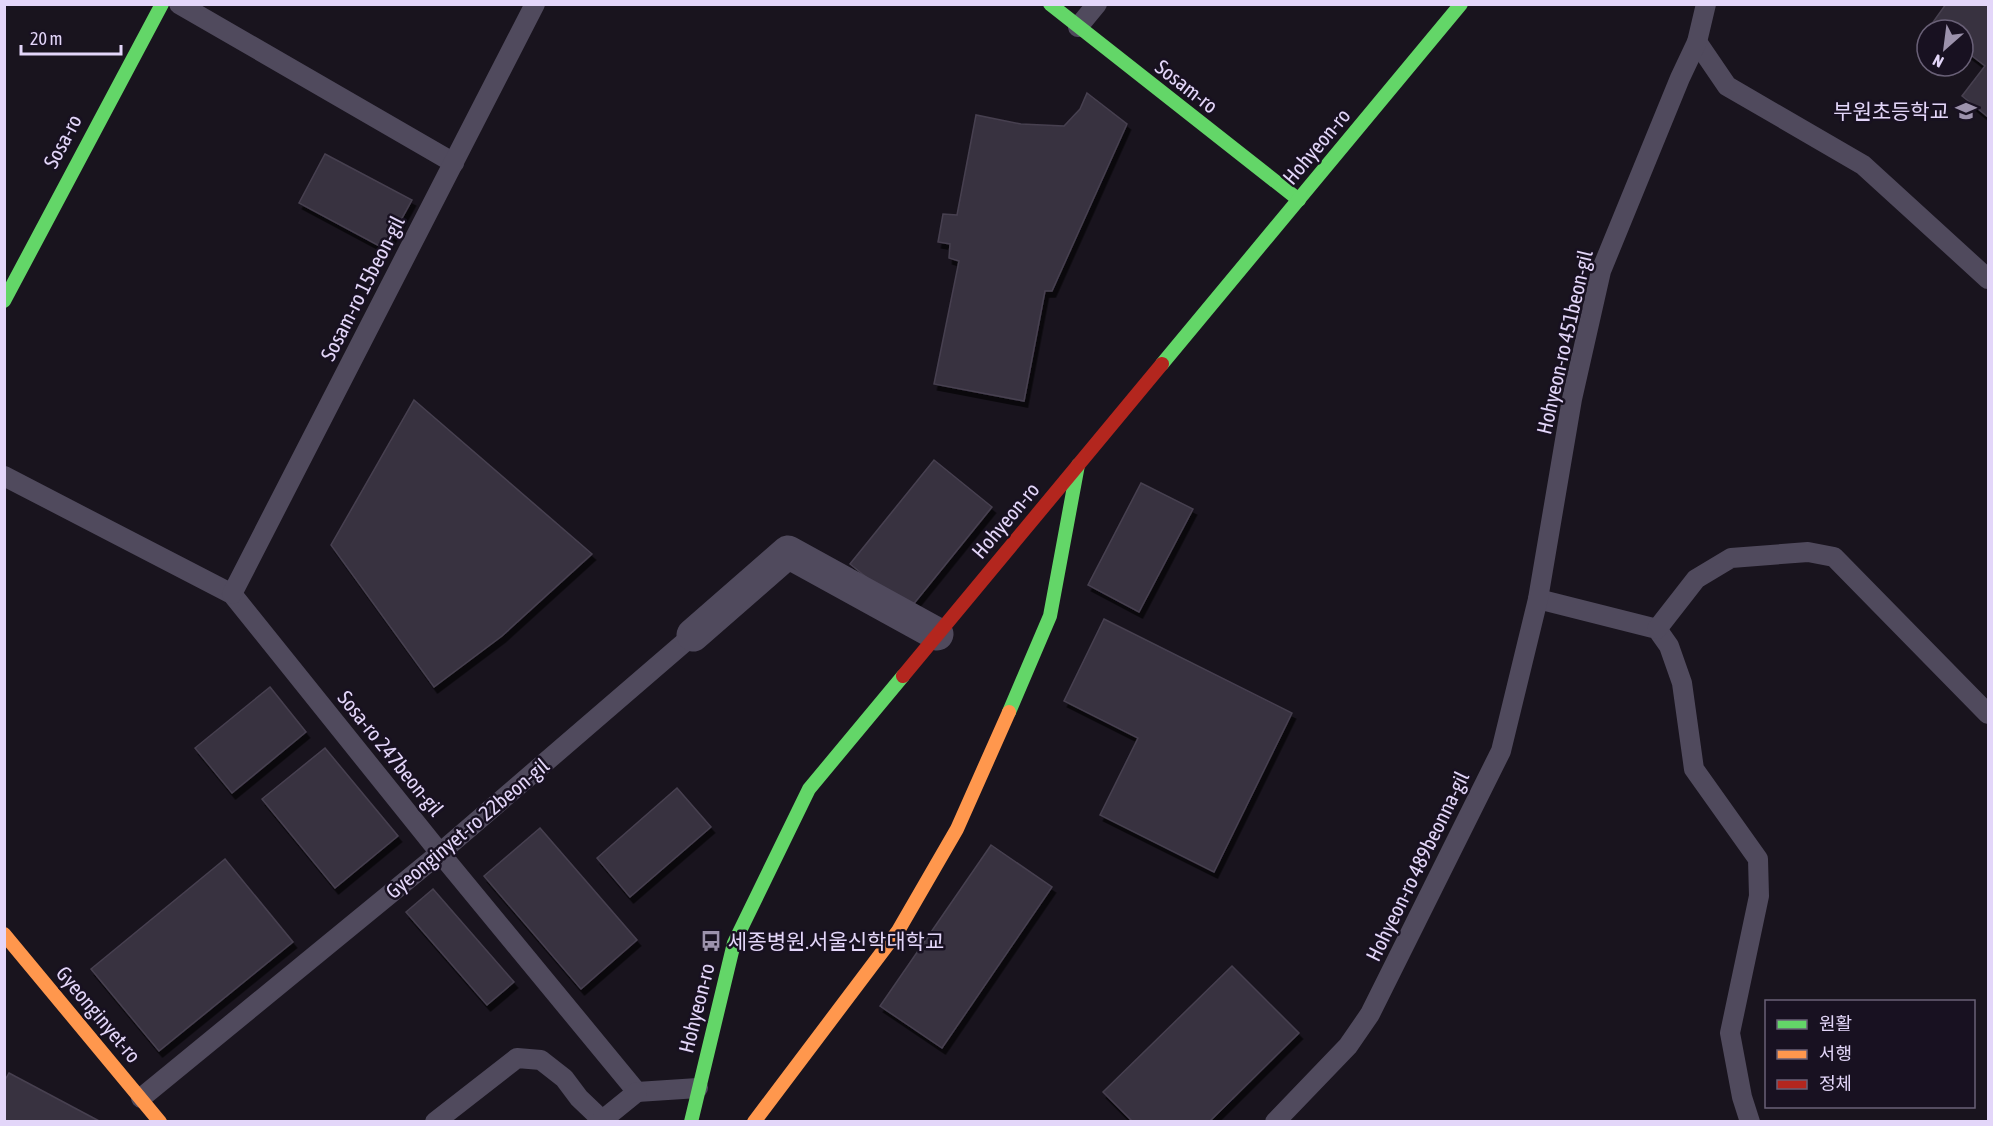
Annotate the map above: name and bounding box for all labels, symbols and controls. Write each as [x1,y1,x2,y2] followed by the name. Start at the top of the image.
[21,18,122,56] scale bar
[1915,18,1975,78] north arrow
[30,28,62,49] text: 20 m
[1930,51,1946,71] text: N
[1151,54,1223,118] street label: Sosam-ro
[1833,99,1949,123] place label: 부원초등학교
[1954,99,1978,123] school or university icon: 부원초등학교
[1277,103,1355,189] street label: Hohyeon-ro
[38,110,86,172] street label: Sosa-ro
[315,211,409,364] street label: Sosam-ro 15beon-gil
[1531,247,1597,436] street label: Hohyeon-ro 451beon-gil
[966,477,1044,563] street label: Hohyeon-ro
[333,686,449,821] street label: Sosa-ro 247beon-gil
[381,753,554,903] street label: Gyeonginyet-ro 22beon-gil
[1361,767,1474,965] street label: Hohyeon-ro 489beonna-gil
[699,929,723,953] bus stop icon: 세종병원.서울신학대학교
[728,929,944,953] place label: 세종병원.서울신학대학교
[52,961,146,1067] street label: Gyeonginyet-ro
[673,961,719,1055] street label: Hohyeon-ro
[1765,1000,1975,1108] legend
[1819,1013,1852,1034] text: 원활
[1819,1043,1852,1064] text: 서행
[1819,1073,1852,1094] text: 정체

